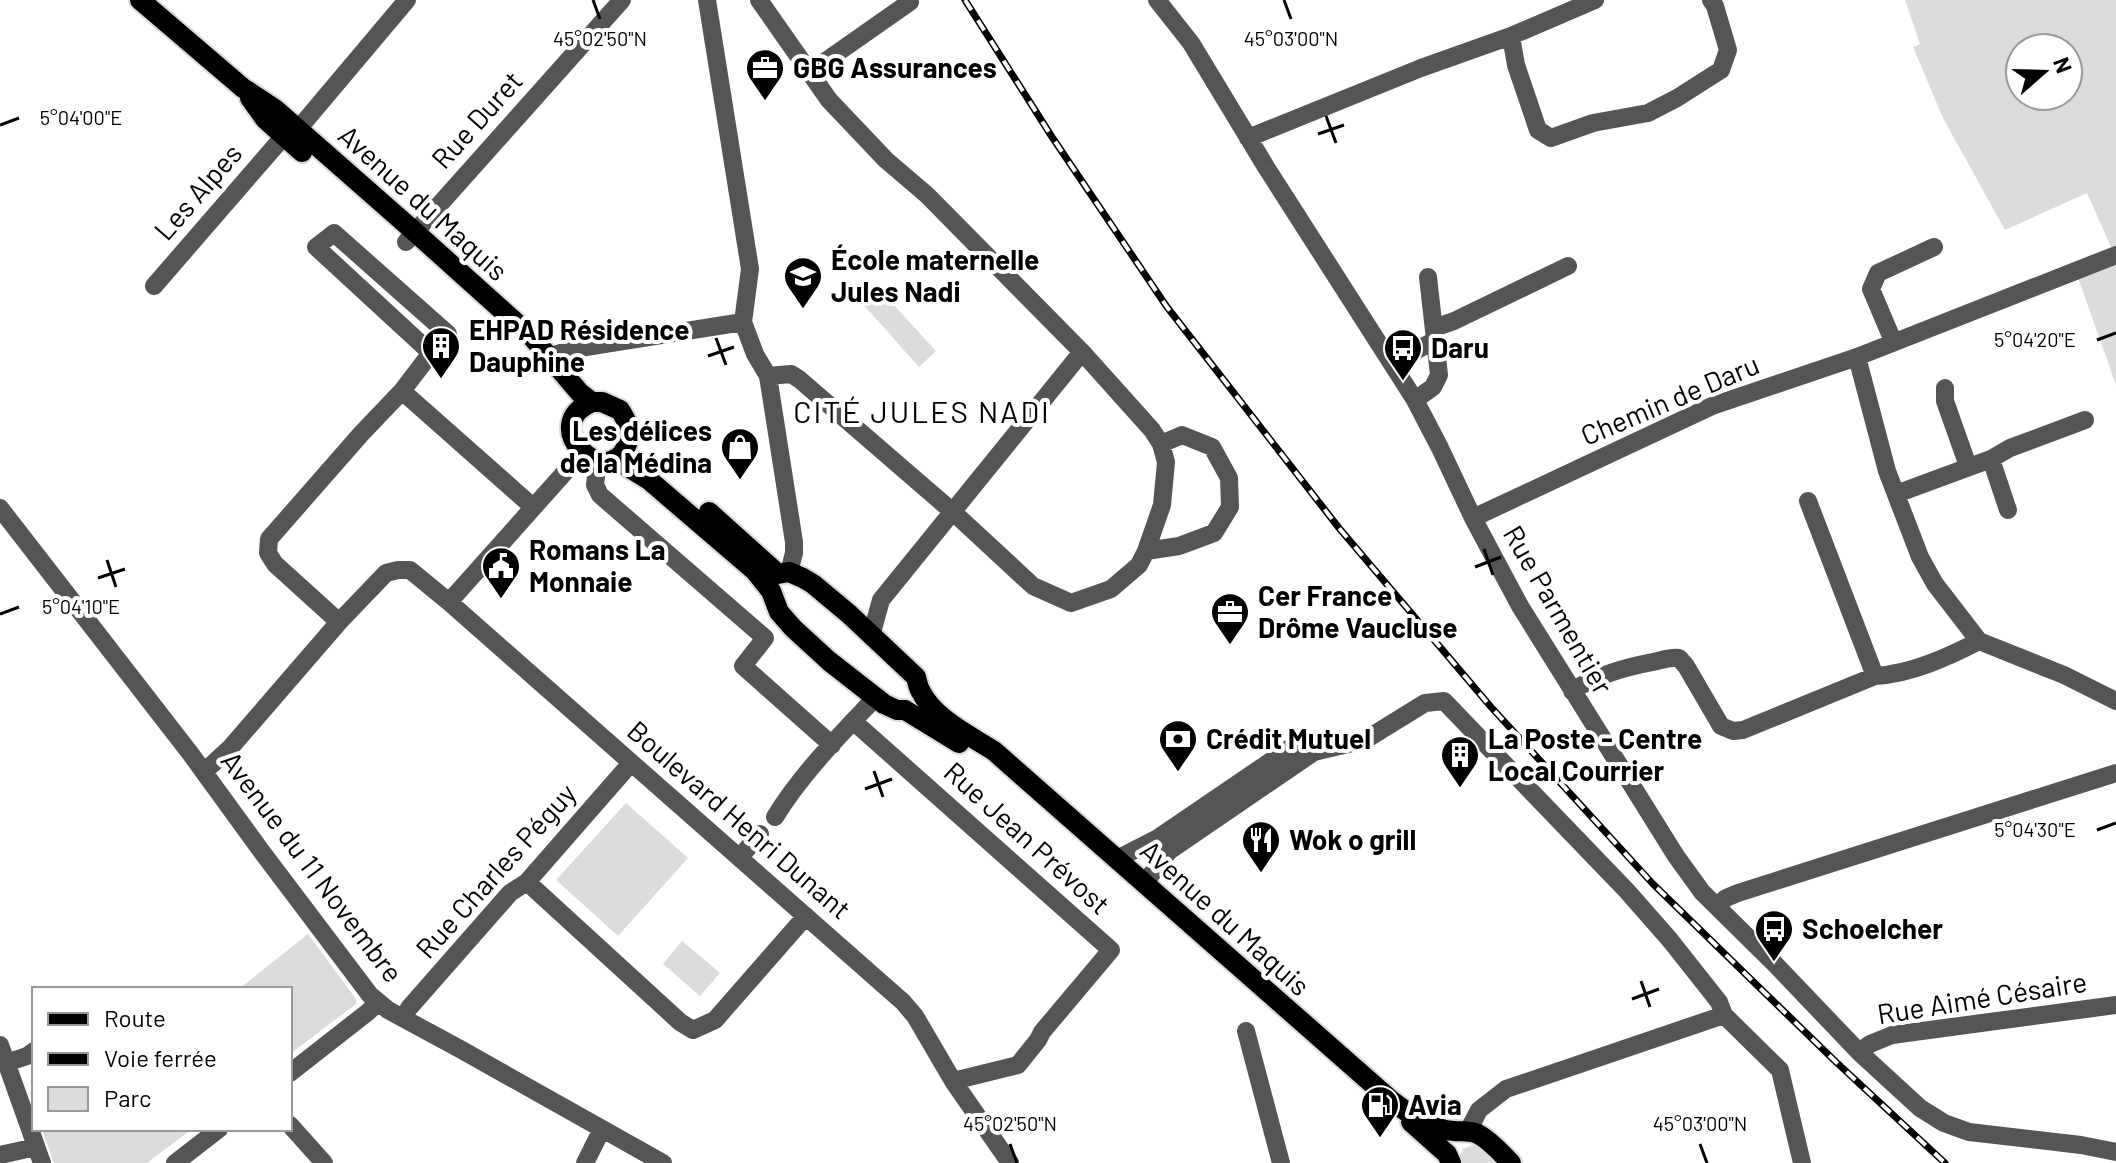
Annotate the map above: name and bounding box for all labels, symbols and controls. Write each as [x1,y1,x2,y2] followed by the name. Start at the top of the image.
[553,26,647,50] text: 45°02'50"N
[1244,26,1338,50] text: 45°03'00"N
[2004,32,2084,112] north arrow
[744,47,786,102] office icon: GBG Assurances
[793,50,997,84] place label: GBG Assurances
[2049,53,2078,76] text: N
[424,64,529,175] street label: Rue Duret
[40,105,122,129] text: 5°04'00"E
[332,117,515,287] street label: Avenue du Maquis
[146,136,248,246] street label: Les Alpes
[831,242,1039,308] place label: École maternelle Jules Nadi
[782,255,824,310] school or university icon: École maternelle Jules Nadi
[469,312,690,378] place label: EHPAD Résidence Dauphine
[420,325,462,380] building icon: EHPAD Résidence Dauphine
[1382,327,1424,382] bus stop icon: Daru
[1994,327,2076,351] text: 5°04'20"E
[1431,330,1489,364] place label: Daru
[1575,346,1764,452] street label: Chemin de Daru
[793,393,1051,429] district label: CITÉ JULES NADI
[560,413,712,479] place label: Les délices de la Médina
[719,426,761,481] shop icon: Les délices de la Médina
[1497,519,1621,700] street label: Rue Parmentier
[529,532,666,598] place label: Romans La Monnaie
[480,545,522,600] public building icon: Romans La Monnaie
[1258,578,1457,644] place label: Cer France Drôme Vaucluse
[1209,591,1251,646] office icon: Cer France Drôme Vaucluse
[42,594,120,618] text: 5°04'10"E
[621,713,858,926] street label: Boulevard Henri Dunant
[1157,718,1199,773] bank icon: Crédit Mutuel
[1206,721,1371,755] place label: Crédit Mutuel
[1488,721,1702,787] place label: La Poste - Centre Local Courrier
[1439,734,1481,789] building icon: La Poste - Centre Local Courrier
[215,744,411,989] street label: Avenue du 11 Novembre
[938,754,1118,921] street label: Rue Jean Prévost
[408,776,583,965] street label: Rue Charles Péguy
[1994,817,2076,841] text: 5°04'30"E
[1240,819,1282,874] restaurant icon: Wok o grill
[1289,822,1416,856] place label: Wok o grill
[1134,832,1317,1002] street label: Avenue du Maquis
[1753,908,1795,963] bus stop icon: Schoelcher
[1802,911,1943,945] place label: Schoelcher
[1875,964,2089,1030] street label: Rue Aimé Césaire
[32,987,292,1131] legend
[104,1003,166,1032] text: Route
[104,1043,217,1072] text: Voie ferrée
[104,1083,152,1112] text: Parc
[1359,1084,1401,1139] fuel station icon: Avia
[1408,1087,1462,1121] place label: Avia
[963,1111,1057,1135] text: 45°02'50"N
[1653,1111,1747,1135] text: 45°03'00"N

